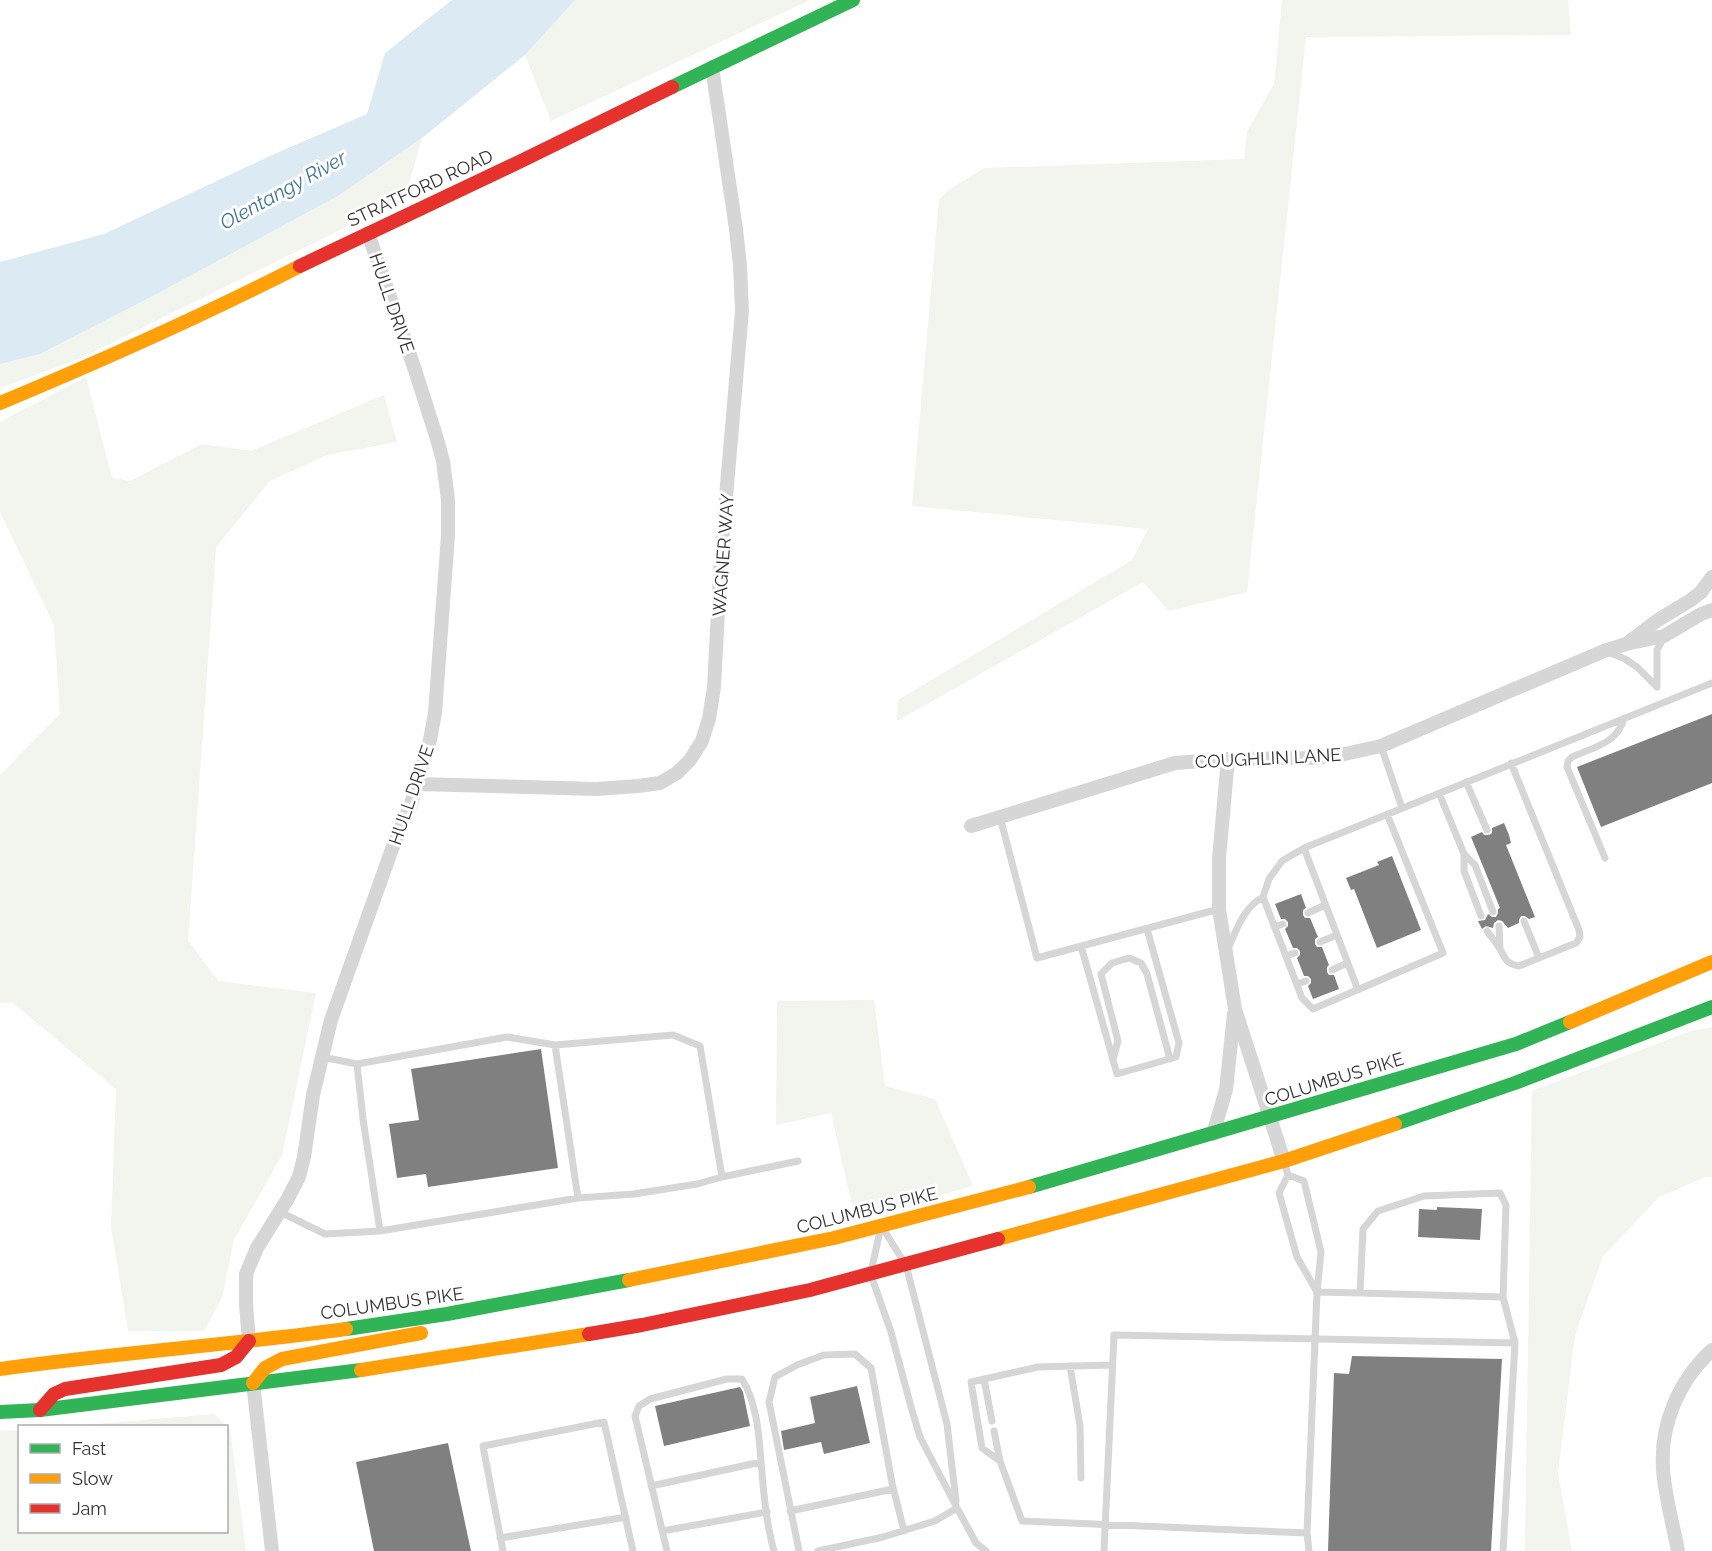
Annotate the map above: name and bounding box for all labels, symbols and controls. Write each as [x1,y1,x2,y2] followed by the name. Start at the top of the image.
[216,145,351,235] water label: Olentangy River
[344,145,496,231] street label: STRATFORD ROAD
[365,250,419,356] street label: HULL DRIVE
[708,493,738,617] street label: WAGNER WAY
[384,742,438,848] street label: HULL DRIVE
[1194,744,1342,772] street label: COUGHLIN LANE
[1262,1048,1406,1110] street label: COLUMBUS PIKE
[794,1182,940,1238] street label: COLUMBUS PIKE
[319,1283,465,1323] street label: COLUMBUS PIKE
[18,1425,228,1533] legend
[72,1438,106,1459] text: Fast
[72,1468,113,1489] text: Slow
[72,1498,107,1519] text: Jam

